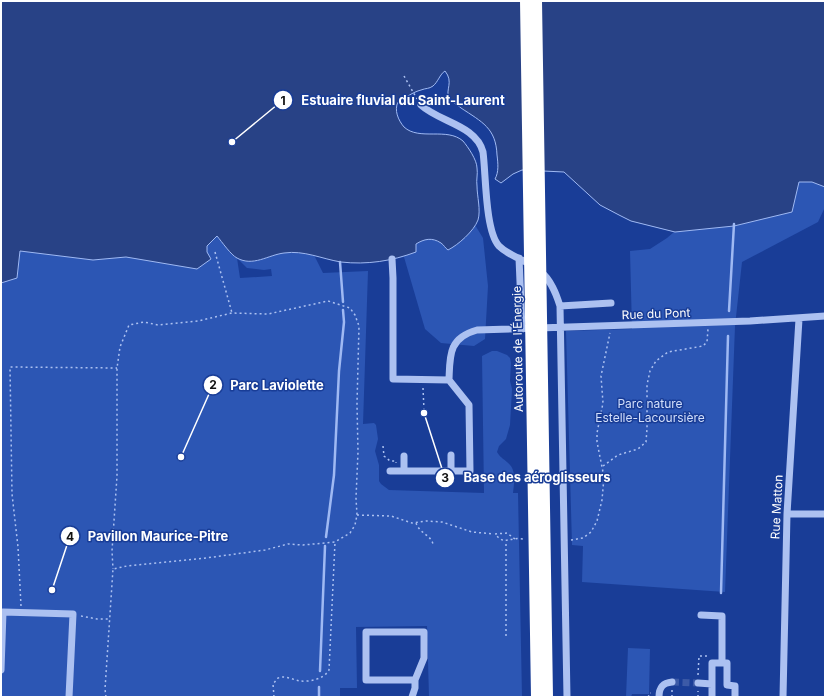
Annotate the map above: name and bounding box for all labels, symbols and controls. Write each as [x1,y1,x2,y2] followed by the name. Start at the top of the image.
[273,88,513,113] callout: Estuaire fluvial du Saint-Laurent
[301,92,505,108] text: Estuaire fluvial du Saint-Laurent
[280,93,286,108] text: 1
[509,286,526,412] street label: Autoroute de l'Énergie
[621,305,691,322] street label: Rue du Pont
[203,373,332,398] callout: Parc Laviolette
[209,377,217,392] text: 2
[230,377,324,393] text: Parc Laviolette
[595,396,705,425] park label: Parc nature Estelle-Lacoursière
[435,465,618,490] callout: Base des aéroglisseurs
[463,469,611,485] text: Base des aéroglisseurs
[441,470,449,485] text: 3
[767,474,786,540] street label: Rue Matton
[60,524,236,549] callout: Pavillon Maurice-Pitre
[88,528,229,544] text: Pavillon Maurice-Pitre
[66,529,74,544] text: 4

